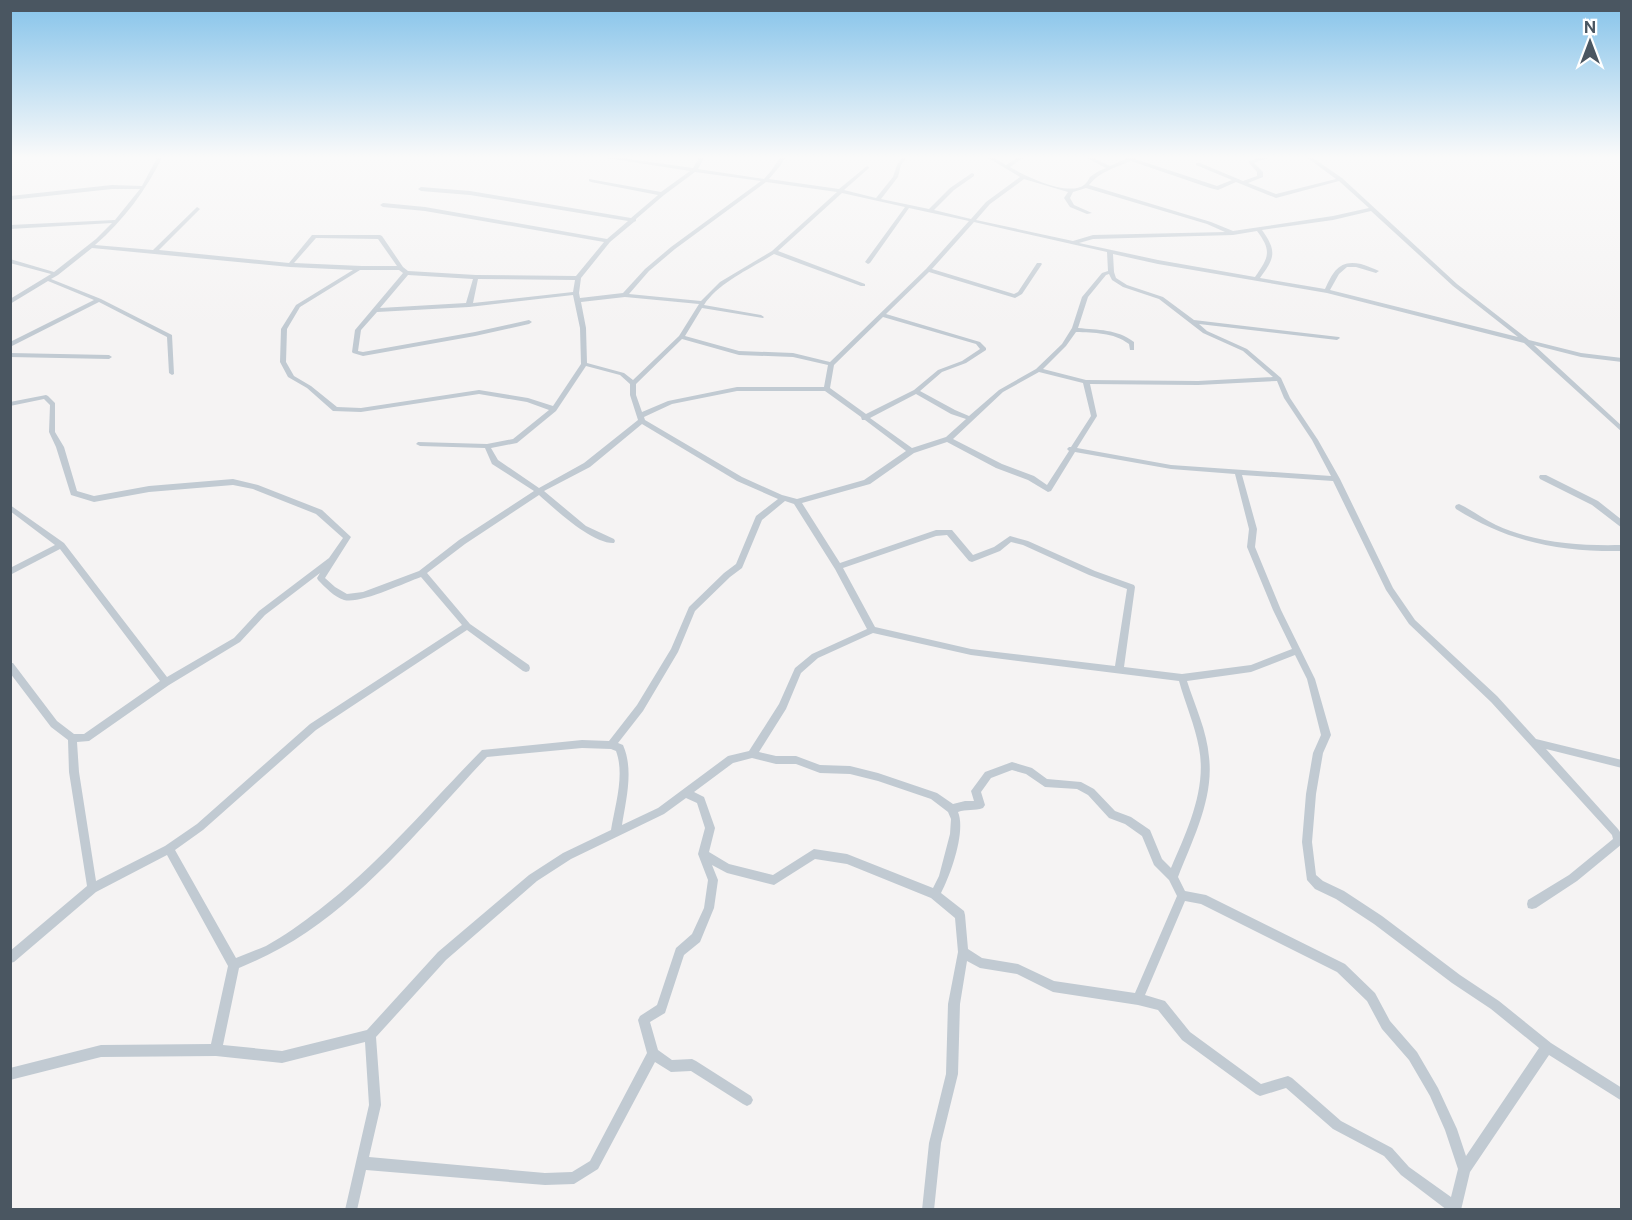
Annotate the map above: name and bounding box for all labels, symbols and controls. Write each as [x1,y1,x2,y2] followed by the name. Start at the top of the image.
[1560,12,1620,72] north arrow
[1584,18,1596,37] text: N

